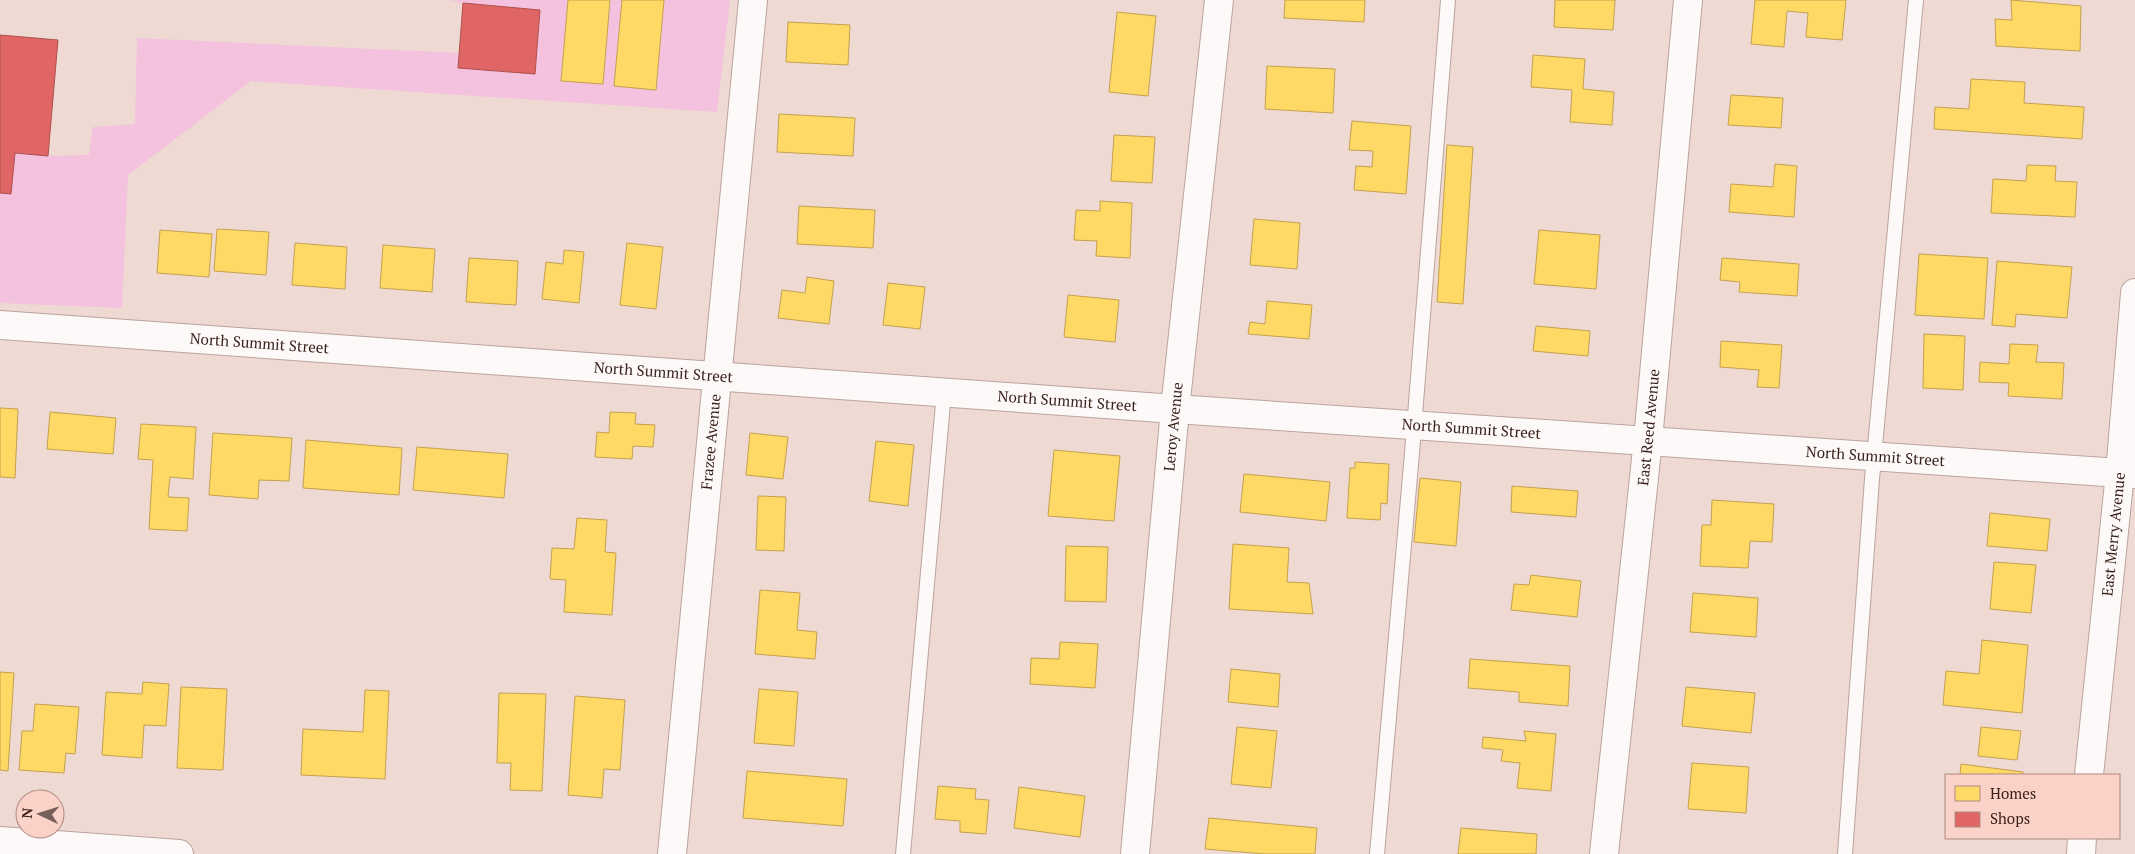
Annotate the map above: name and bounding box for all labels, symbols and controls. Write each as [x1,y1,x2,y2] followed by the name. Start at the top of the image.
[189,328,330,358] street label: North Summit Street
[593,356,734,386] street label: North Summit Street
[1632,368,1663,487] street label: East Reed Avenue
[1158,381,1187,472] street label: Leroy Avenue
[997,385,1138,415] street label: North Summit Street
[696,393,725,491] street label: Frazee Avenue
[1401,413,1542,443] street label: North Summit Street
[1805,441,1946,470] street label: North Summit Street
[2096,471,2129,597] street label: East Merry Avenue
[1945,774,2120,839] legend
[1990,783,2036,803] text: Homes
[15,789,65,839] north arrow
[17,807,36,819] text: N
[1990,808,2030,828] text: Shops

